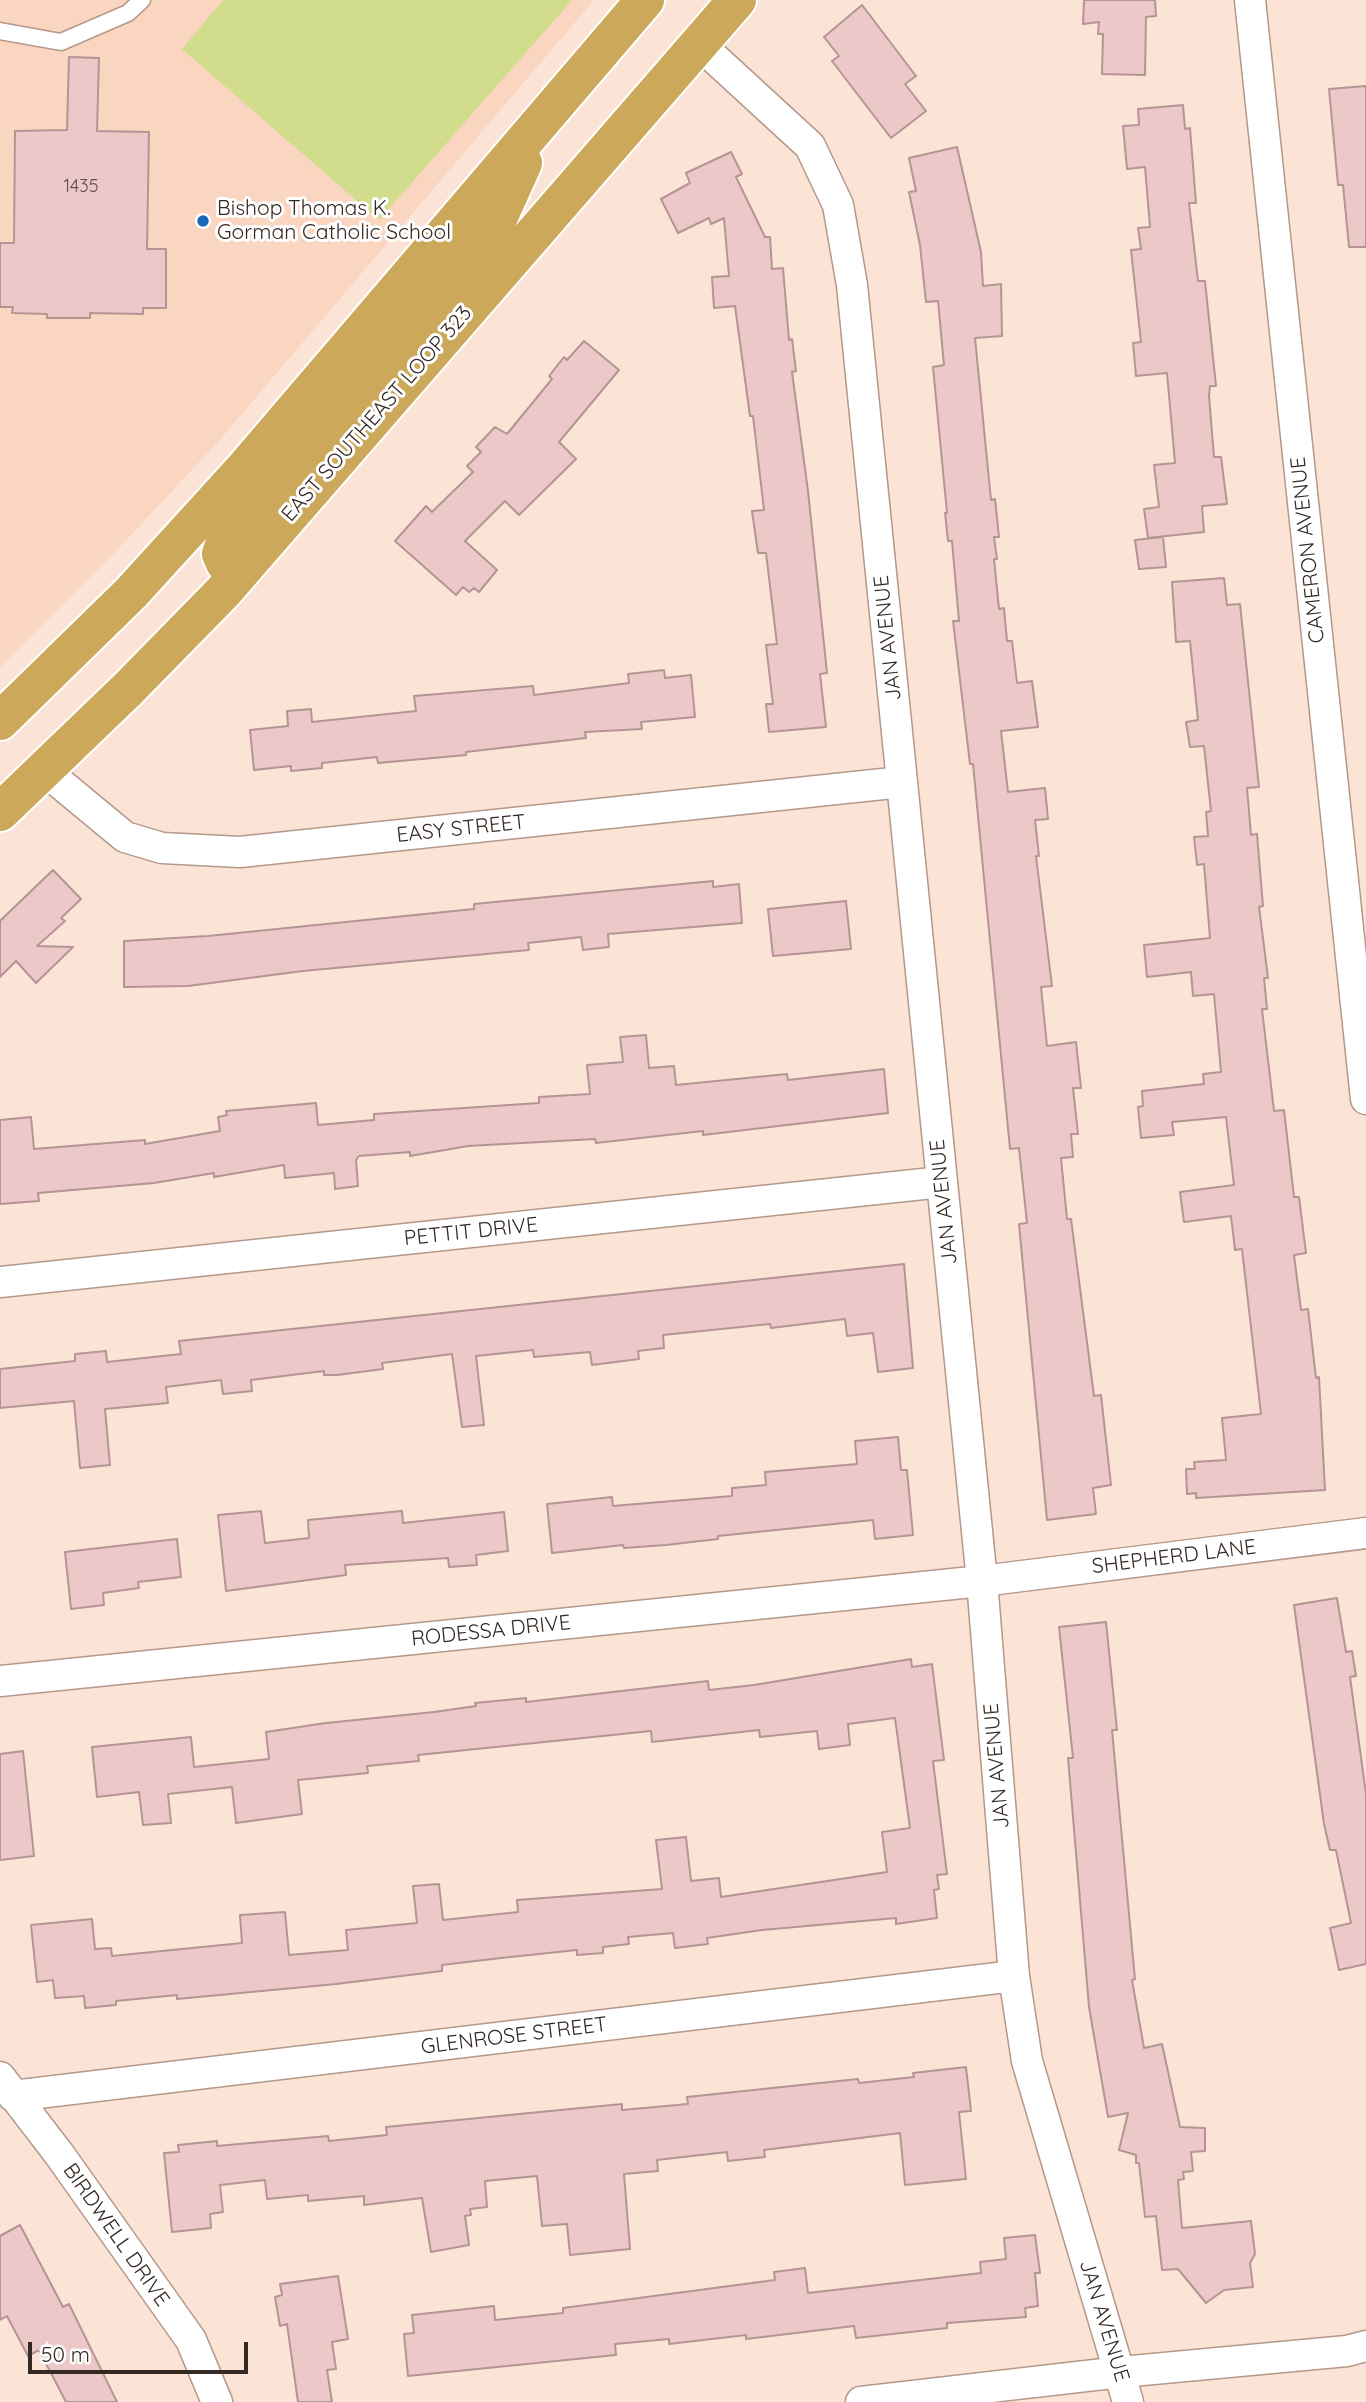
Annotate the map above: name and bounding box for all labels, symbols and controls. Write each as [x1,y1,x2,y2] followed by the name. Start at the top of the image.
[63,176,99,198] house number: 1435
[217,196,451,246] place label: Bishop Thomas K. Gorman Catholic School
[195,213,211,229] marker: Bishop Thomas K. Gorman Catholic School
[277,301,477,527] street label: EAST SOUTHEAST LOOP 323
[1286,456,1330,644] street label: CAMERON AVENUE
[869,574,907,702] street label: JAN AVENUE
[395,810,527,848] street label: EASY STREET
[925,1138,963,1266] street label: JAN AVENUE
[403,1212,539,1252] street label: PETTIT DRIVE
[1090,1534,1258,1580] street label: SHEPHERD LANE
[410,1610,572,1652] street label: RODESSA DRIVE
[979,1702,1015,1830] street label: JAN AVENUE
[419,2012,609,2060] street label: GLENROSE STREET
[57,2159,175,2311] street label: BIRDWELL DRIVE
[1074,2257,1134,2385] street label: JAN AVENUE
[32,2328,252,2372] scale bar
[41,2341,90,2367] text: 50 m

